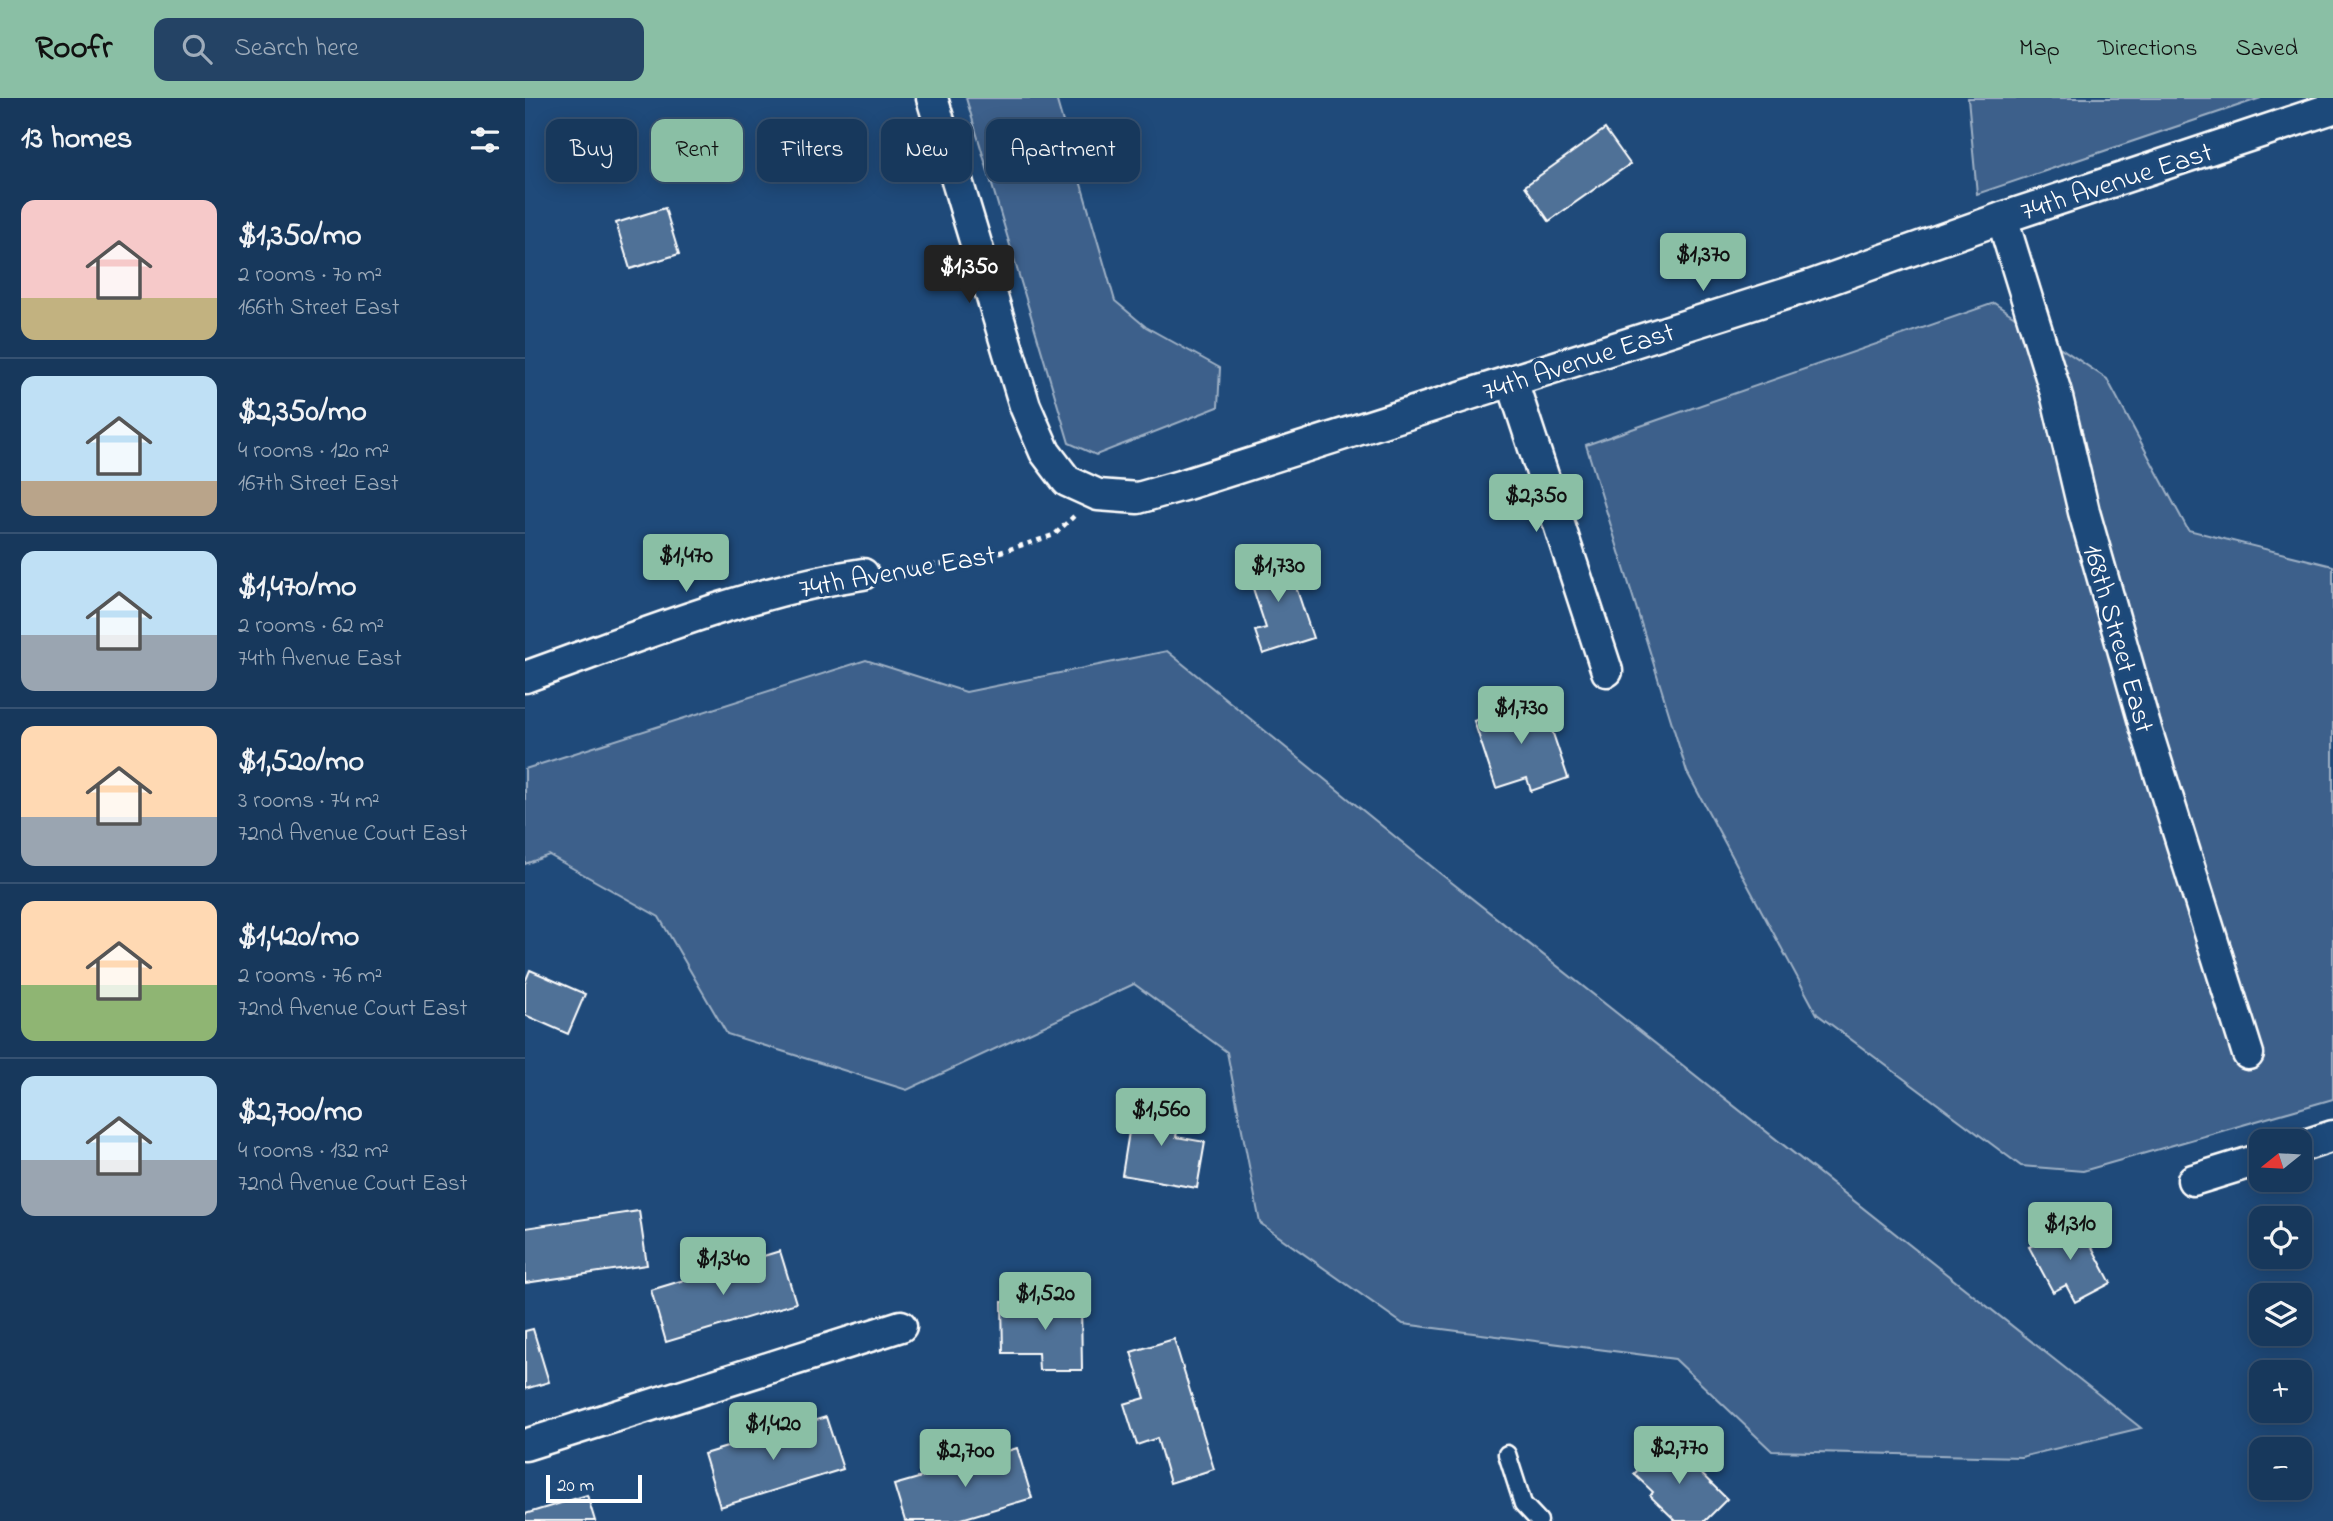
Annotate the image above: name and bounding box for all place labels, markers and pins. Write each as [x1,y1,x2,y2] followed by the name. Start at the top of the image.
[1646,234,1760,293] pin: $1,370
[912,246,1026,305] pin: $1,350
[1479,474,1593,534] pin: $2,350
[629,534,743,594] pin: $1,470
[1221,545,1335,604] pin: $1,730
[1464,686,1578,746] pin: $1,730
[1104,1088,1218,1148] pin: $1,560
[2013,1202,2127,1262] pin: $1,310
[666,1238,780,1297] pin: $1,340
[988,1272,1102,1332] pin: $1,520
[716,1402,830,1462] pin: $1,420
[1622,1426,1736,1486] pin: $2,770
[908,1430,1022,1489] pin: $2,700

